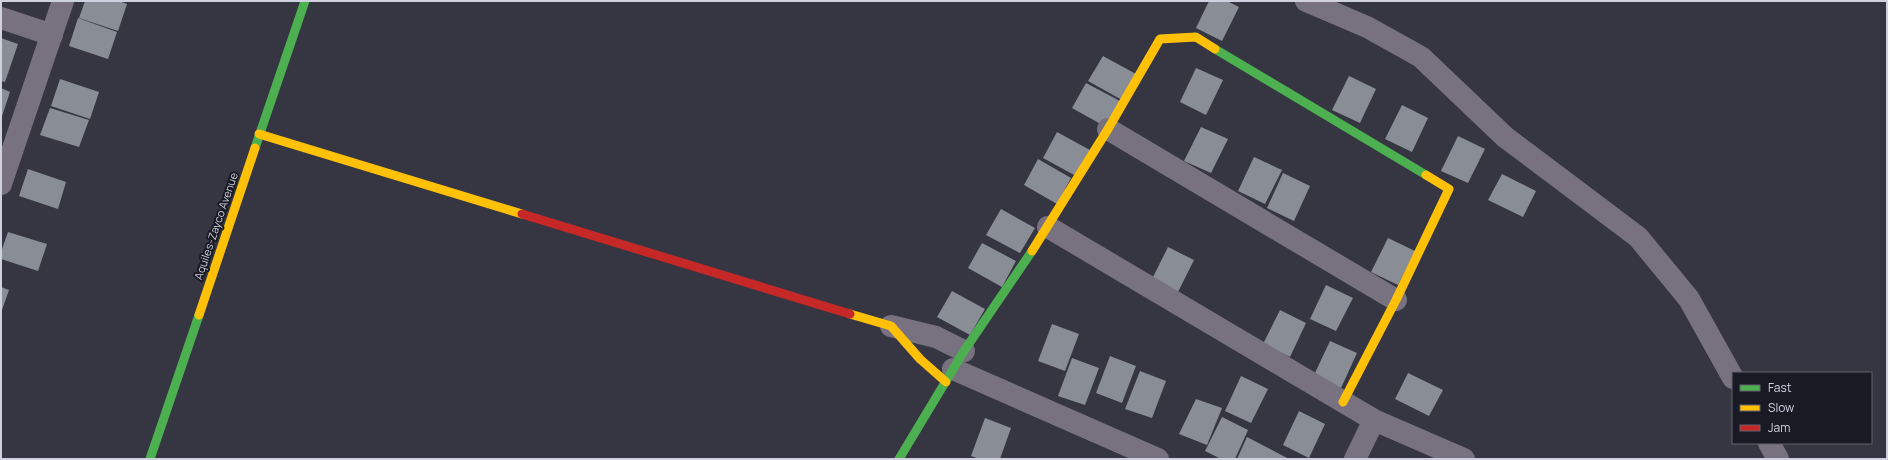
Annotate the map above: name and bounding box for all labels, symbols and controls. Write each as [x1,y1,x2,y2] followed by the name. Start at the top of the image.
[190,170,241,281] street label: Aquiles-Zayco Avenue
[1732,372,1872,444] legend
[1768,379,1792,396] text: Fast
[1768,399,1794,416] text: Slow
[1768,419,1790,436] text: Jam

